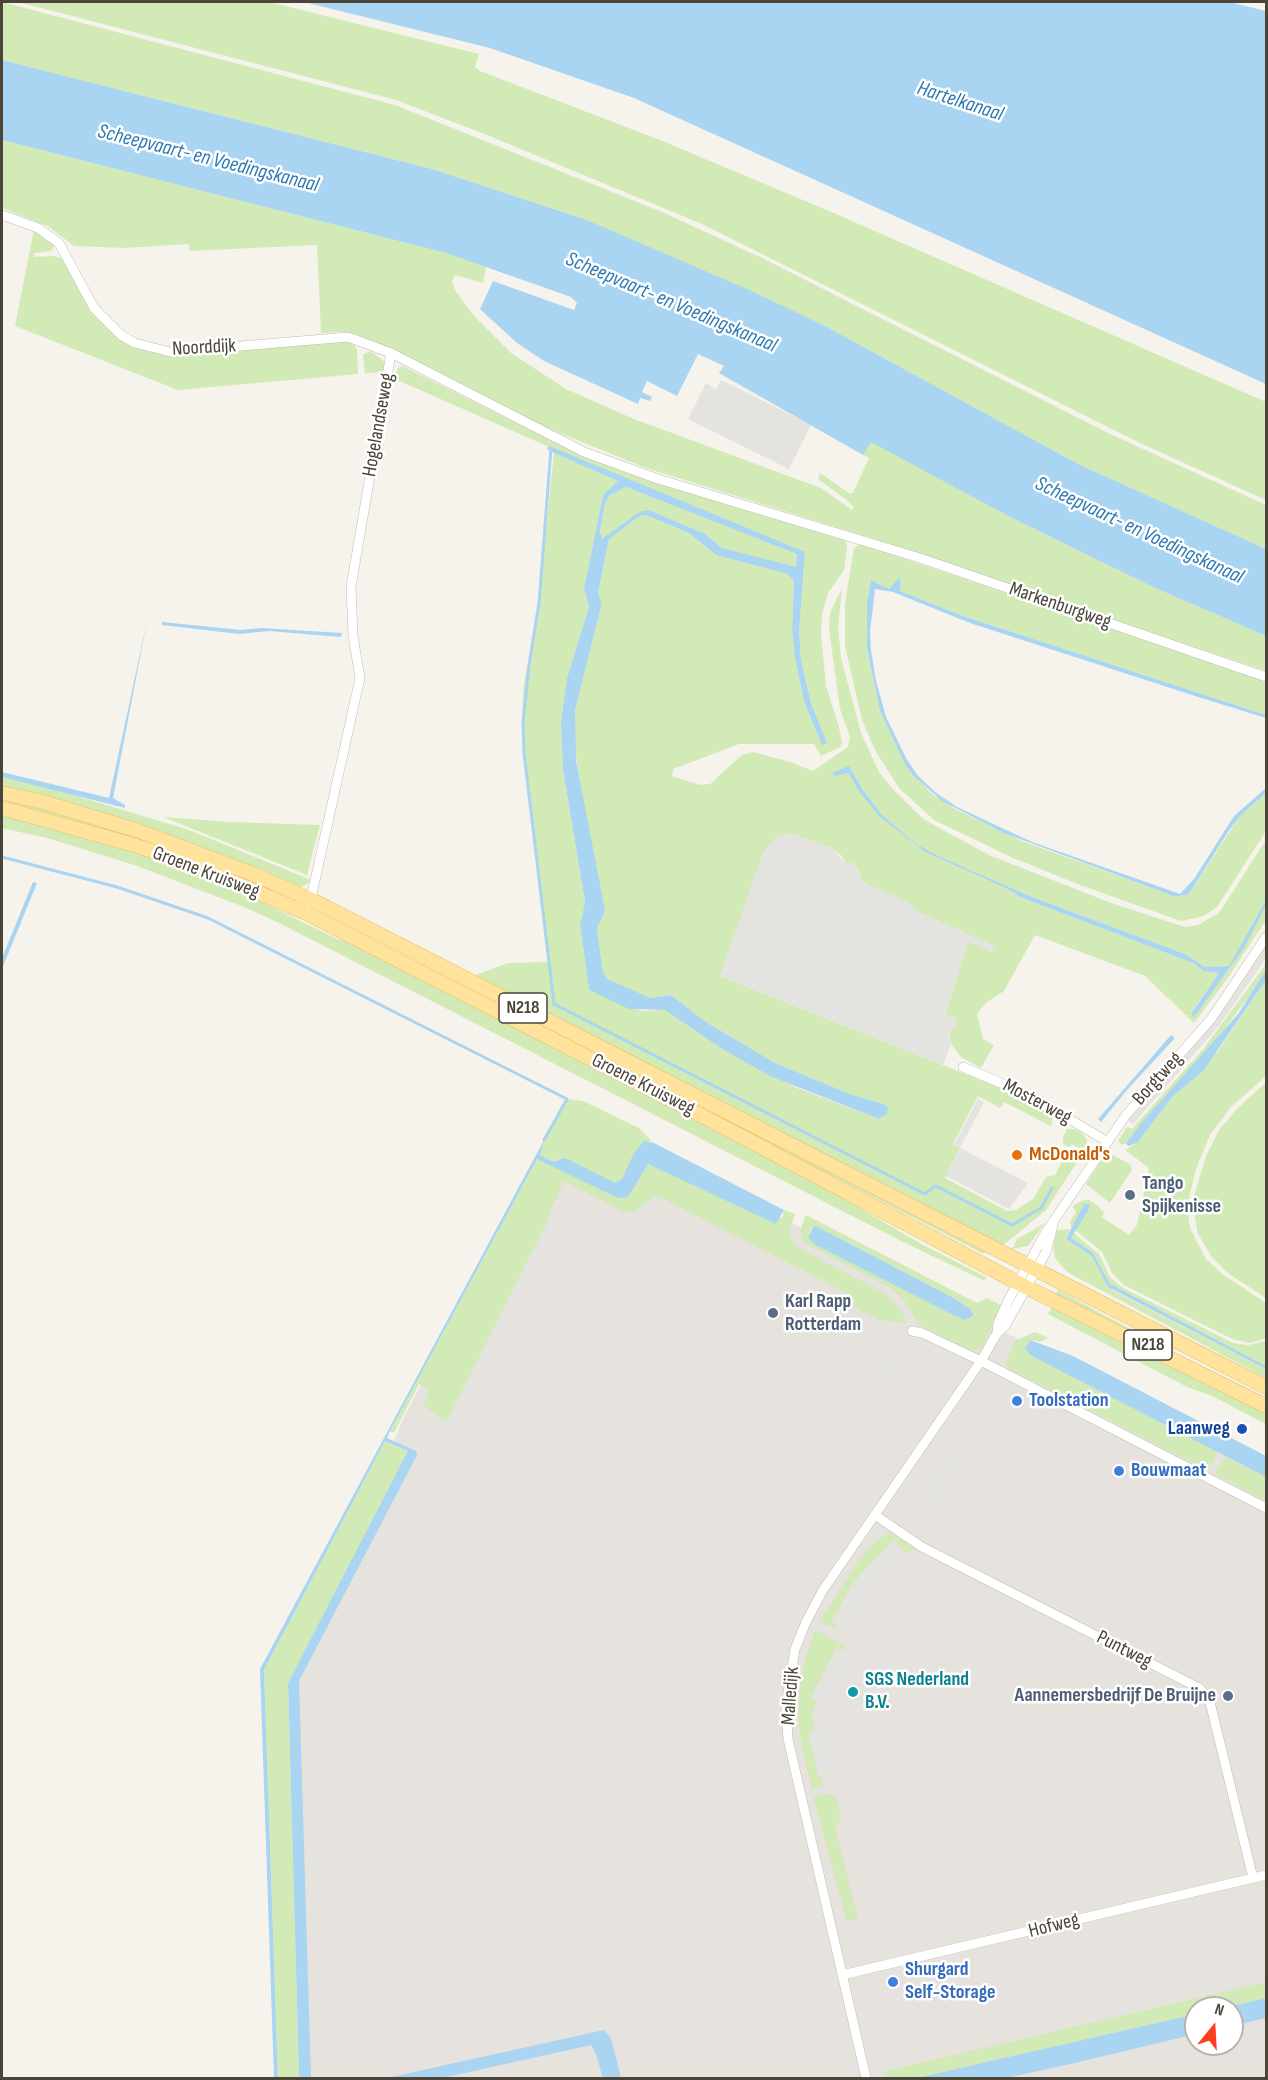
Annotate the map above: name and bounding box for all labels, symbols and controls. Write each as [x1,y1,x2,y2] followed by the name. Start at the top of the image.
[914,76,1006,128] water label: Hartelkanaal
[95,119,321,199] water label: Scheepvaart- en Voedingskanaal
[562,247,780,359] water label: Scheepvaart- en Voedingskanaal
[171,334,237,362] street label: Noorddijk
[358,371,400,479] street label: Hogelandseweg
[1031,472,1247,590] water label: Scheepvaart- en Voedingskanaal
[1006,577,1114,635] street label: Markenburgweg
[149,842,263,904] street label: Groene Kruisweg
[499,993,547,1023] road number: N218
[1128,1047,1188,1111] street label: Borgtweg
[587,1049,699,1121] street label: Groene Kruisweg
[998,1074,1076,1130] street label: Mosterweg
[1029,1143,1110,1167] place label: McDonald's
[1010,1148,1024,1162] marker: McDonald's
[1142,1172,1221,1219] place label: Tango Spijkenisse
[1123,1188,1137,1202] marker: Tango Spijkenisse
[785,1290,861,1337] place label: Karl Rapp Rotterdam
[766,1306,780,1320] marker: Karl Rapp Rotterdam
[1124,1330,1172,1360] road number: N218
[1029,1389,1109,1413] place label: Toolstation
[1010,1394,1024,1408] marker: Toolstation
[1168,1417,1230,1441] place label: Laanweg
[1235,1422,1249,1436] marker: Laanweg
[1131,1459,1206,1483] place label: Bouwmaat
[1112,1464,1126,1478] marker: Bouwmaat
[1092,1626,1156,1674] street label: Puntweg
[777,1666,805,1726] street label: Malledijk
[865,1668,969,1715] place label: SGS Nederland B.V.
[1015,1684,1216,1708] place label: Aannemersbedrijf De Bruijne
[846,1685,860,1699] marker: SGS Nederland B.V.
[1221,1689,1235,1703] marker: Aannemersbedrijf De Bruijne
[1026,1908,1082,1944] street label: Hofweg
[905,1958,995,2005] place label: Shurgard Self-Storage
[886,1975,900,1989] marker: Shurgard Self-Storage
[1184,1996,1244,2056] north arrow
[1212,2000,1226,2021] text: N

